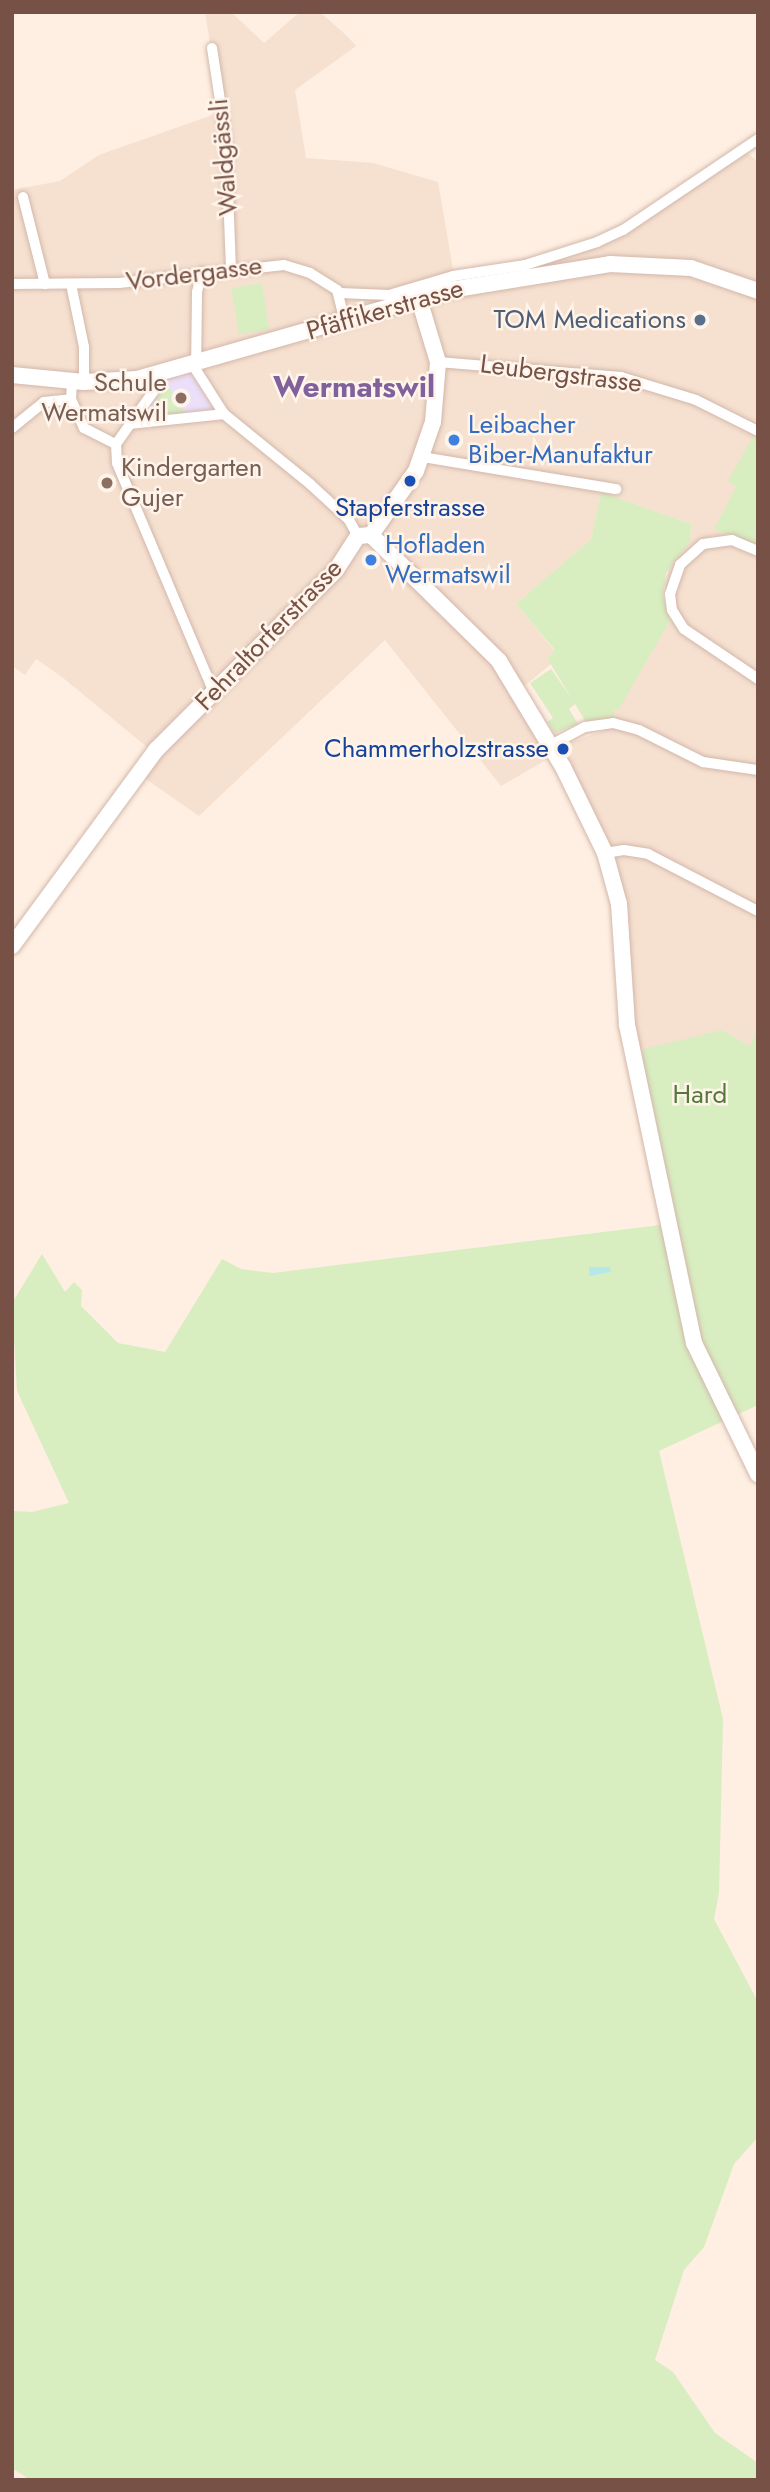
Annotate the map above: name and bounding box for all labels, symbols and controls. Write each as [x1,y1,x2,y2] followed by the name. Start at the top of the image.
[203,97,245,217] street label: Waldgässli
[124,250,264,298] street label: Vordergasse
[303,273,467,347] street label: Pfäffikerstrasse
[494,304,686,336] place label: TOM Medications
[692,312,708,328] marker: TOM Medications
[478,349,644,399] street label: Leubergstrasse
[41,367,167,428] place label: Schule Wermatswil
[273,369,435,405] district label: Wermatswil
[173,390,189,406] marker: Schule Wermatswil
[468,409,653,471] place label: Leibacher Biber-Manufaktur
[446,432,462,448] marker: Leibacher Biber-Manufaktur
[121,452,262,514] place label: Kindergarten Gujer
[402,473,418,489] marker: Stapferstrasse
[99,475,115,491] marker: Kindergarten Gujer
[335,492,485,524] place label: Stapferstrasse
[385,529,511,590] place label: Hofladen Wermatswil
[363,552,379,568] marker: Hofladen Wermatswil
[189,553,349,717] street label: Fehraltorferstrasse
[324,733,549,765] place label: Chammerholzstrasse
[555,741,571,757] marker: Chammerholzstrasse
[673,1079,727,1111] park label: Hard

